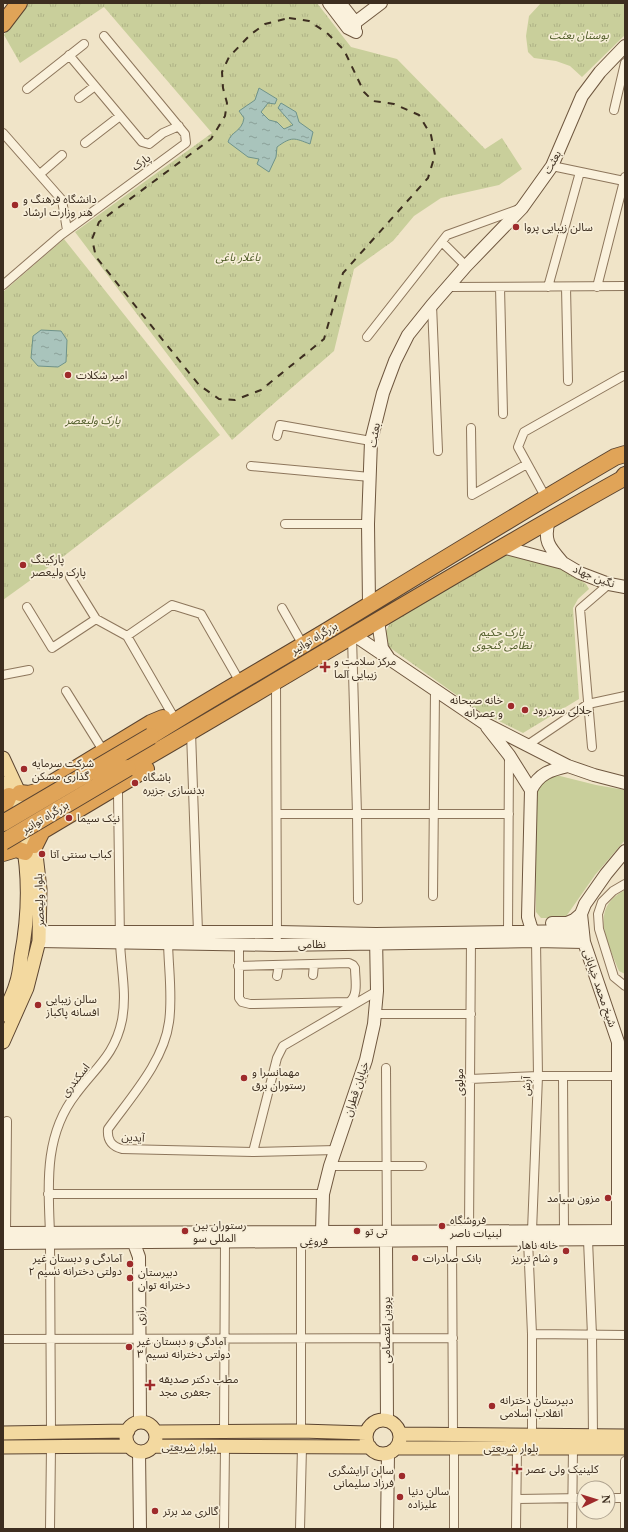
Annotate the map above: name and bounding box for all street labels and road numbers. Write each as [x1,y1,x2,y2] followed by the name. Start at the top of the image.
[539,147,564,176] street label: بعثت
[128,150,154,174] street label: پارک
[364,421,383,448] street label: بعثت
[571,560,617,591] street label: نگین جهاد
[287,618,340,658] street label: بزرگراه توانیر
[18,797,71,837] street label: بزرگراه توانیر
[30,873,47,928] street label: بلوار ولیعصر
[298,936,326,951] street label: نظامی
[579,947,621,1030] street label: شیخ محمد خیابانی
[340,1059,372,1118] street label: خیابان قطران
[57,1060,92,1100] street label: اسکندری
[451,1068,466,1096] street label: مولوی
[518,1075,533,1096] street label: آرش
[121,1128,146,1145] street label: آیدین
[300,1233,328,1248] street label: فروغى
[378,1297,394,1363] street label: پروین اعتصامى
[132,1306,147,1326] street label: رازی
[161,1439,217,1455] street label: بلوار شریعتى
[484,1440,538,1455] street label: بلوار شریعتى

